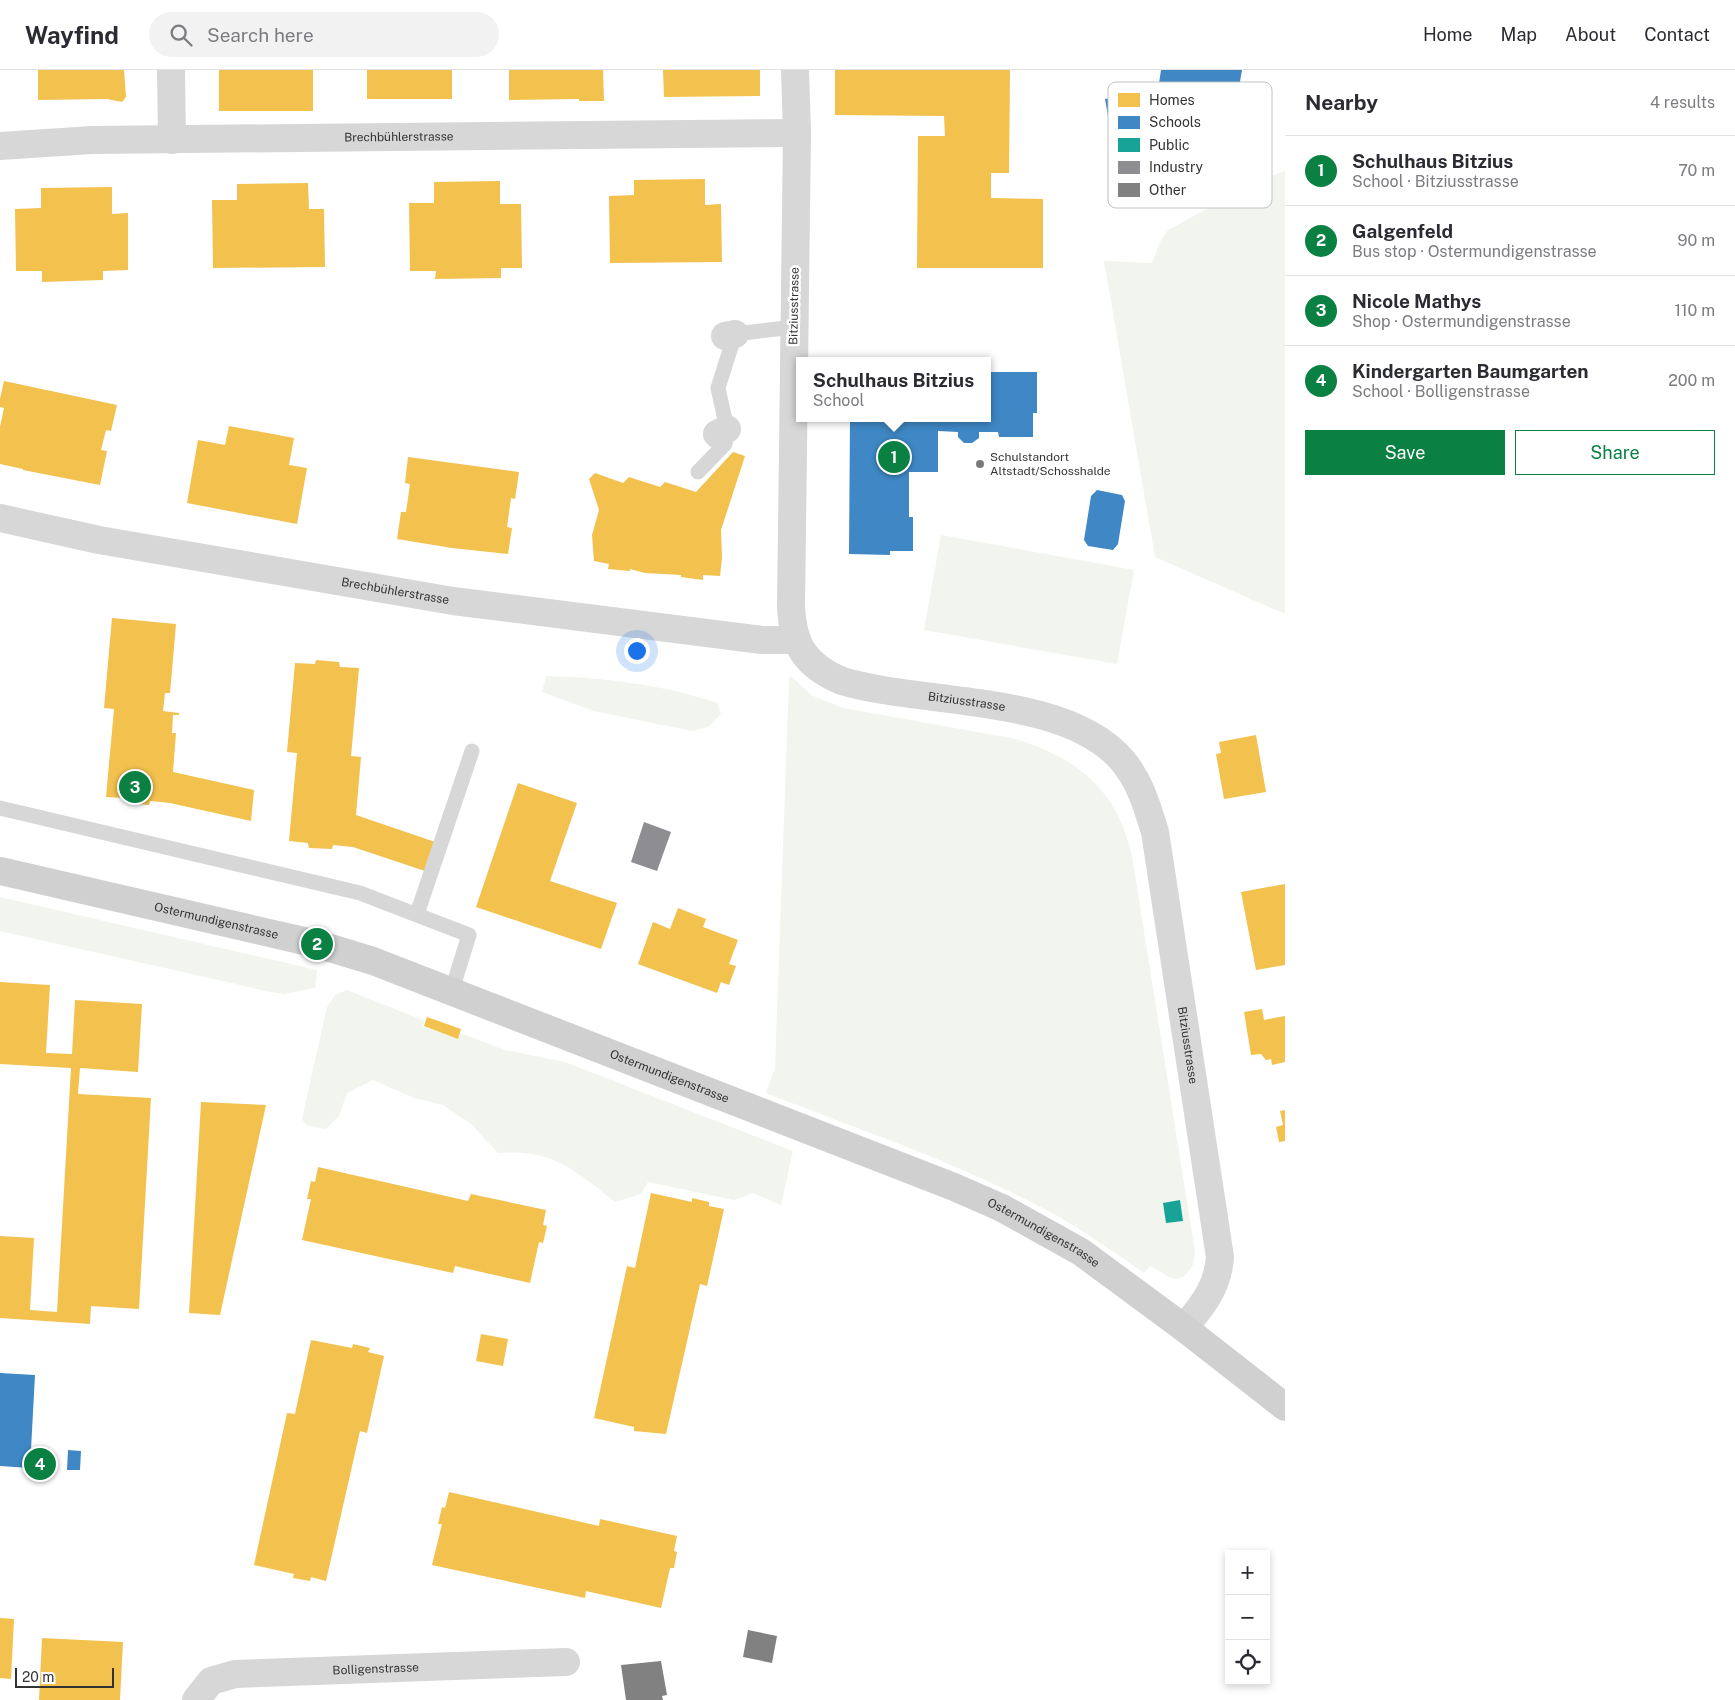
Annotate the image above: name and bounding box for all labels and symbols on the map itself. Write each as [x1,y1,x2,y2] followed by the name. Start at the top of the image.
[1108,82,1272,208] legend
[1149,92,1195,108] text: Homes
[1149,114,1201,130] text: Schools
[344,129,454,144] street label: Brechbühlerstrasse
[1149,137,1190,153] text: Public
[1149,159,1204,175] text: Industry
[1149,182,1186,198] text: Other
[786,267,802,345] street label: Bitziusstrasse
[878,438,910,476] pin: 1
[990,450,1111,478] place label: Schulstandort Altstadt/Schosshalde
[974,458,986,470] marker: Schulstandort Altstadt/Schosshalde
[340,575,450,607] street label: Brechbühlerstrasse
[624,638,650,664] your location
[927,689,1007,714] street label: Bitziusstrasse
[119,768,151,806] pin: 3
[153,900,280,942] street label: Ostermundigenstrasse
[301,925,333,963] pin: 2
[1175,1006,1200,1085] street label: Bitziusstrasse
[608,1047,731,1106] street label: Ostermundigenstrasse
[985,1196,1103,1270] street label: Ostermundigenstrasse
[24,1445,56,1483] pin: 4
[332,1660,419,1677] street label: Bolligenstrasse
[15,1665,114,1688] scale bar

